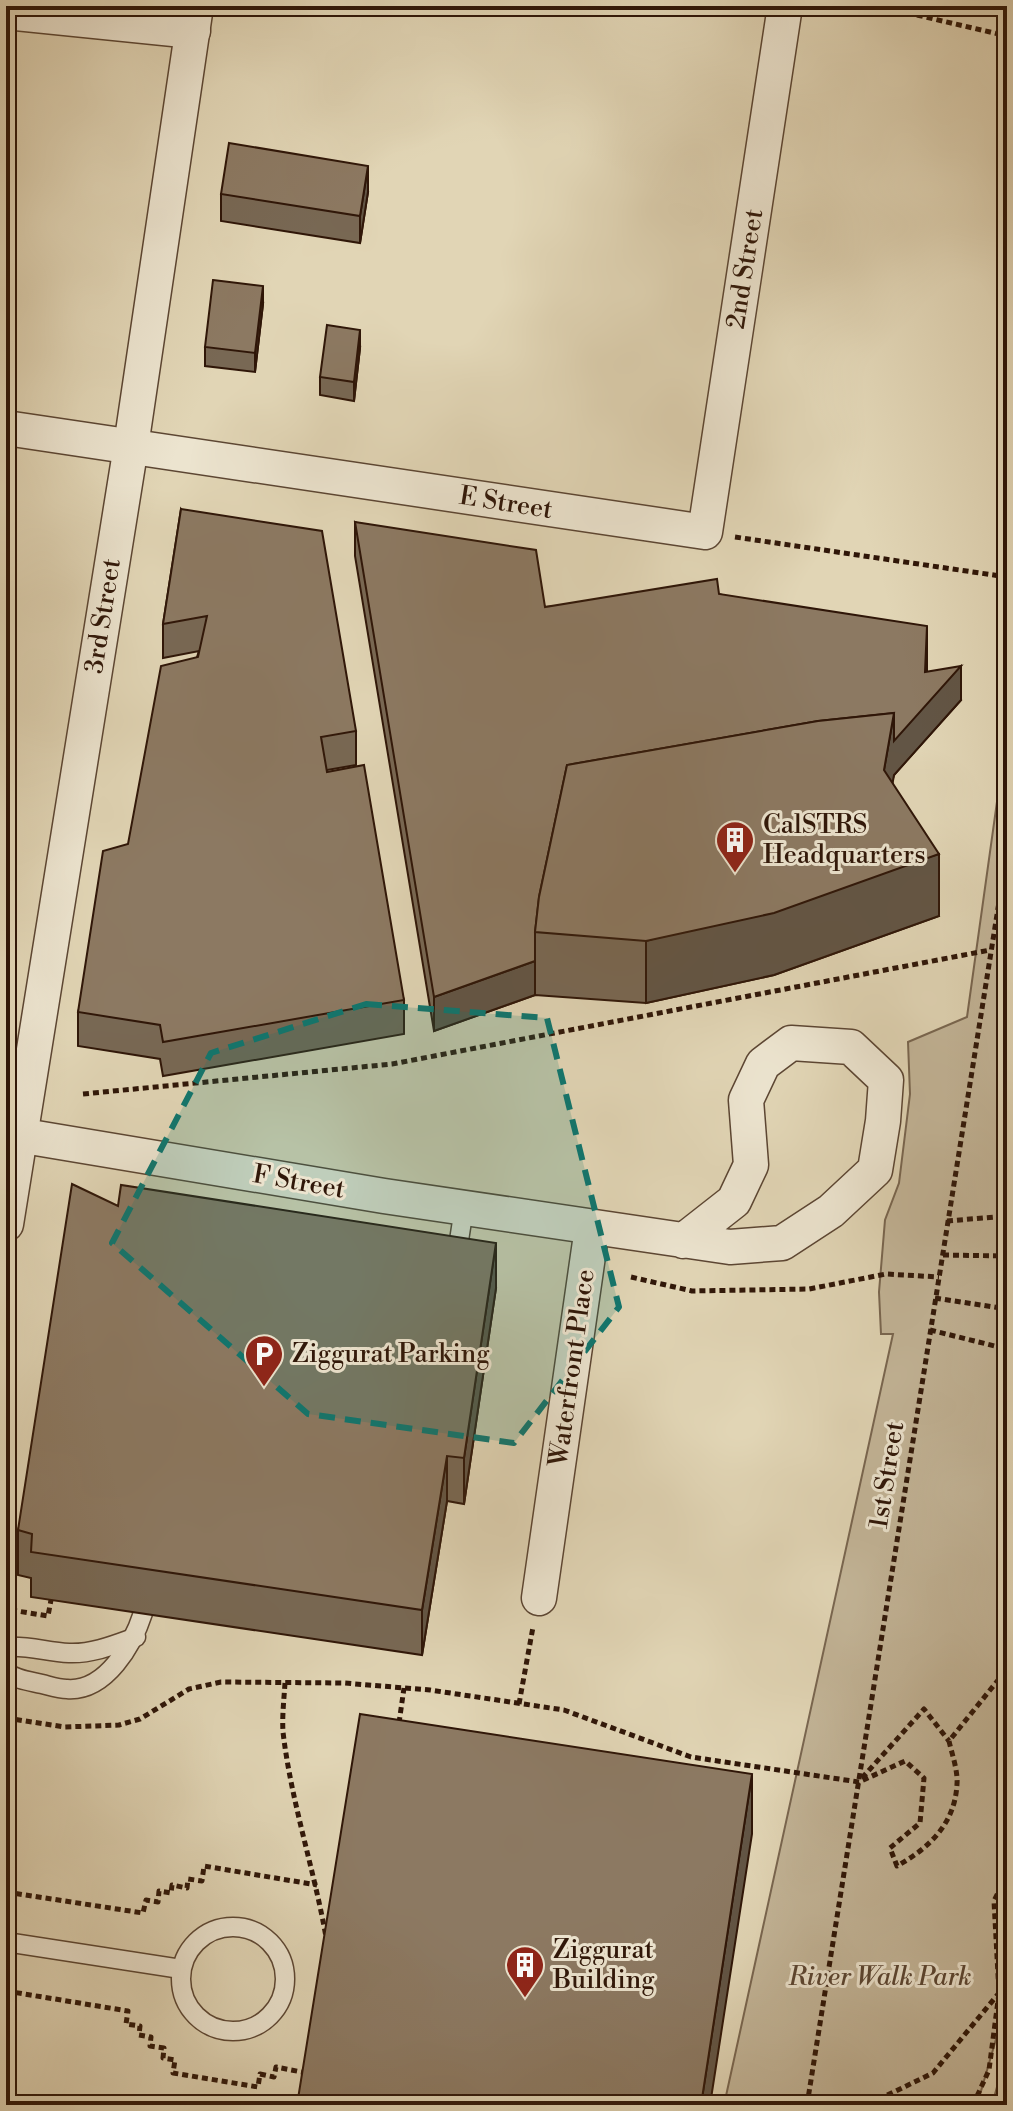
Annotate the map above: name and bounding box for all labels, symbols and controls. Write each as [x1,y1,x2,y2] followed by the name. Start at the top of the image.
[720,207,770,331] street label: 2nd Street
[457,480,555,526] street label: E Street
[78,556,128,676] street label: 3rd Street
[763,809,926,871] place label: CalSTRS Headquarters
[714,819,756,874] building icon: CalSTRS Headquarters
[250,1158,348,1206] street label: F Street
[542,1267,602,1470] street label: Waterfront Place
[243,1333,285,1388] parking icon: Ziggurat Parking
[292,1338,490,1370] place label: Ziggurat Parking
[863,1419,911,1531] street label: 1st Street
[552,1934,655,1996] place label: Ziggurat Building
[504,1944,546,1999] building icon: Ziggurat Building
[787,1961,972,1993] park label: River Walk Park

